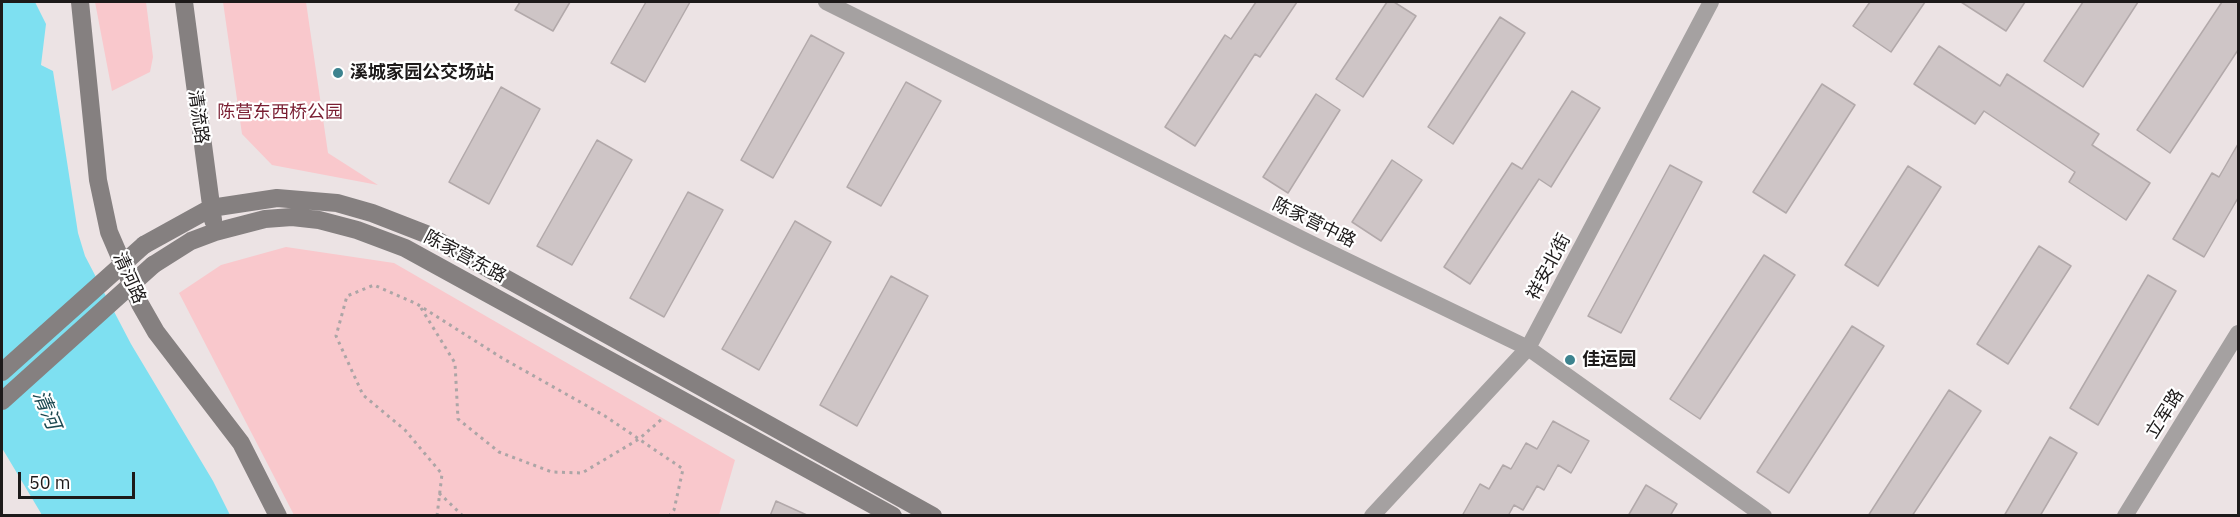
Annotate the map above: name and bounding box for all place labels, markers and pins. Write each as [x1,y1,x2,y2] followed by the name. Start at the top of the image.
[350,62,494,84] place label: 溪城家园公交场站
[331,66,345,80] marker: 溪城家园公交场站
[1582,349,1636,371] place label: 佳运园
[1563,353,1577,367] marker: 佳运园

